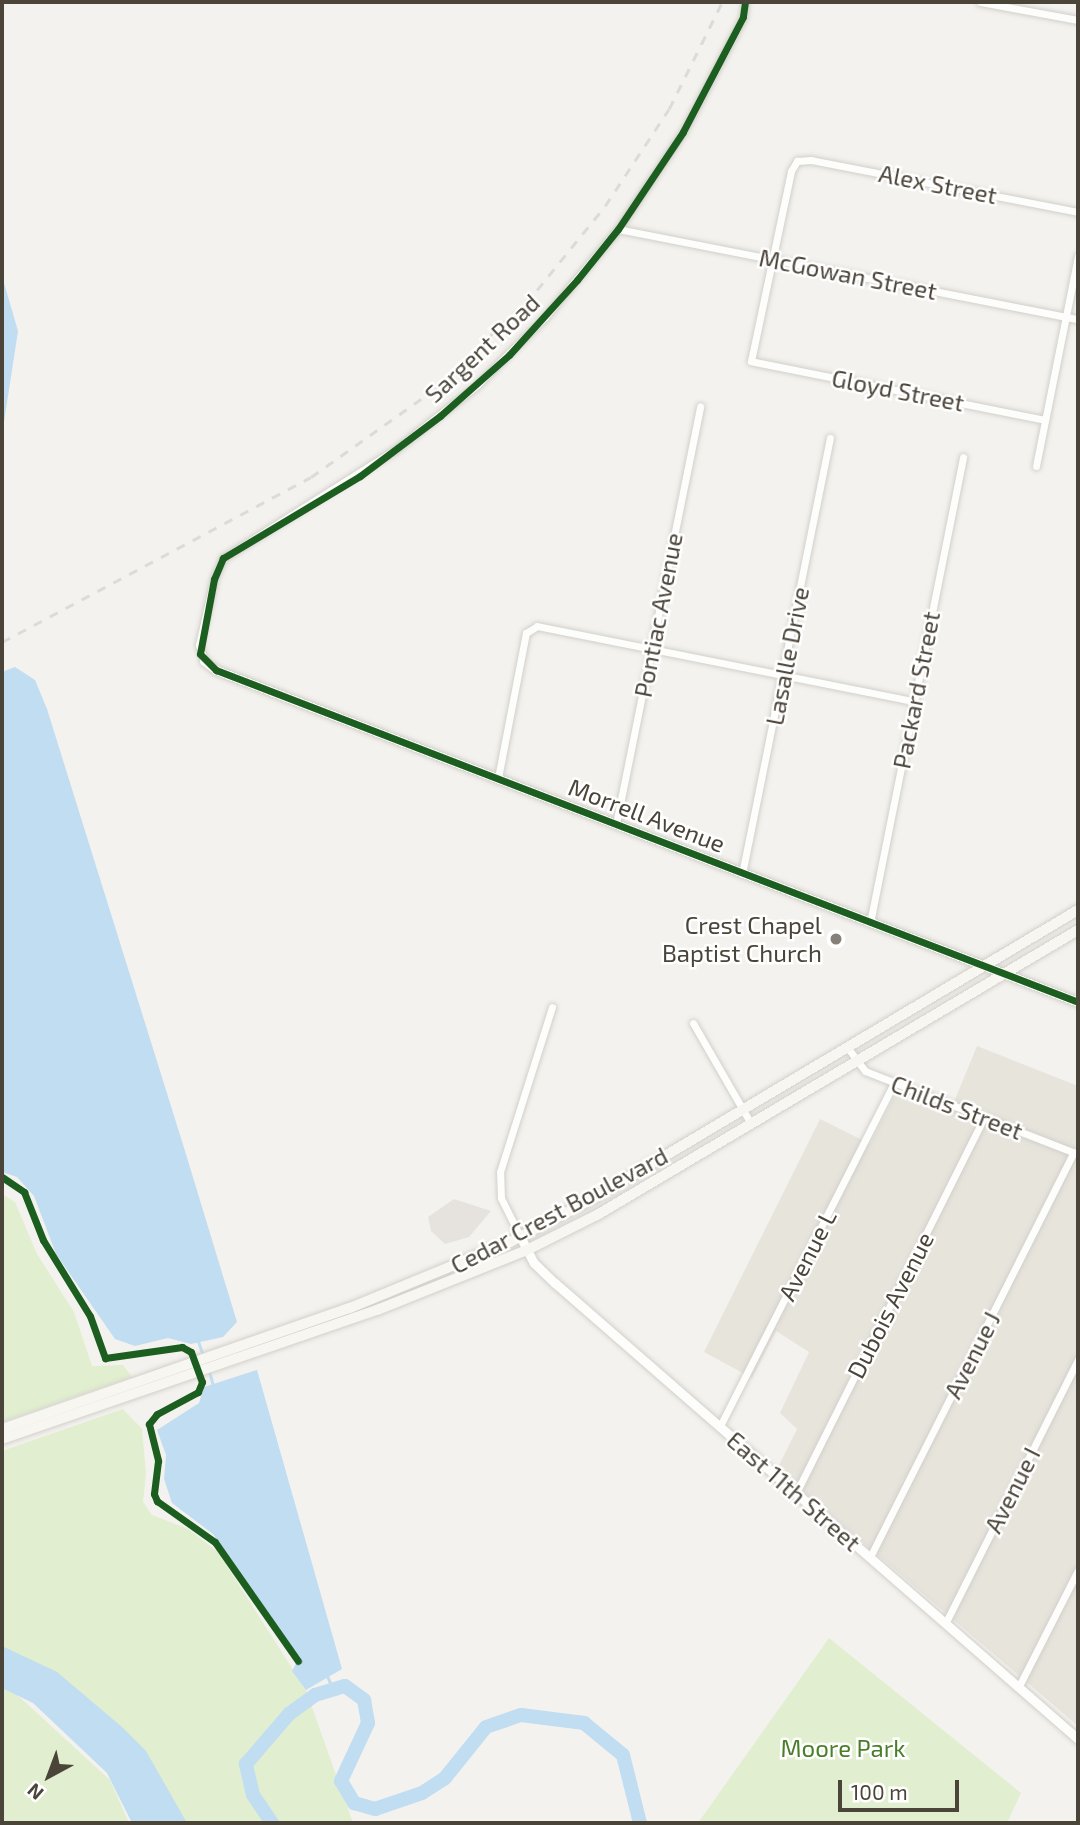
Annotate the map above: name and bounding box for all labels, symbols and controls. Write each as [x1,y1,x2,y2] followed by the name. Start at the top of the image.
[877,158,999,210] street label: Alex Street
[757,243,939,305] street label: McGowan Street
[419,288,545,408] street label: Sargent Road
[829,363,967,417] street label: Gloyd Street
[628,530,688,700] street label: Pontiac Avenue
[759,584,815,728] street label: Lasalle Drive
[887,609,945,771] street label: Packard Street
[564,772,730,858] street label: Morrell Avenue
[662,911,822,967] place label: Crest Chapel Baptist Church
[828,931,844,947] marker: Crest Chapel Baptist Church
[887,1069,1027,1145] street label: Childs Street
[445,1140,673,1280] street label: Cedar Crest Boulevard
[772,1205,842,1305] street label: Avenue L
[841,1227,939,1383] street label: Dubois Avenue
[938,1307,1006,1403] street label: Avenue J
[721,1425,867,1557] street label: East 11th Street
[978,1442,1046,1538] street label: Avenue I
[781,1734,905,1762] park label: Moore Park
[14,1741,84,1811] north arrow
[842,1766,963,1810] scale bar
[22,1779,48,1805] text: N
[851,1779,908,1804] text: 100 m

